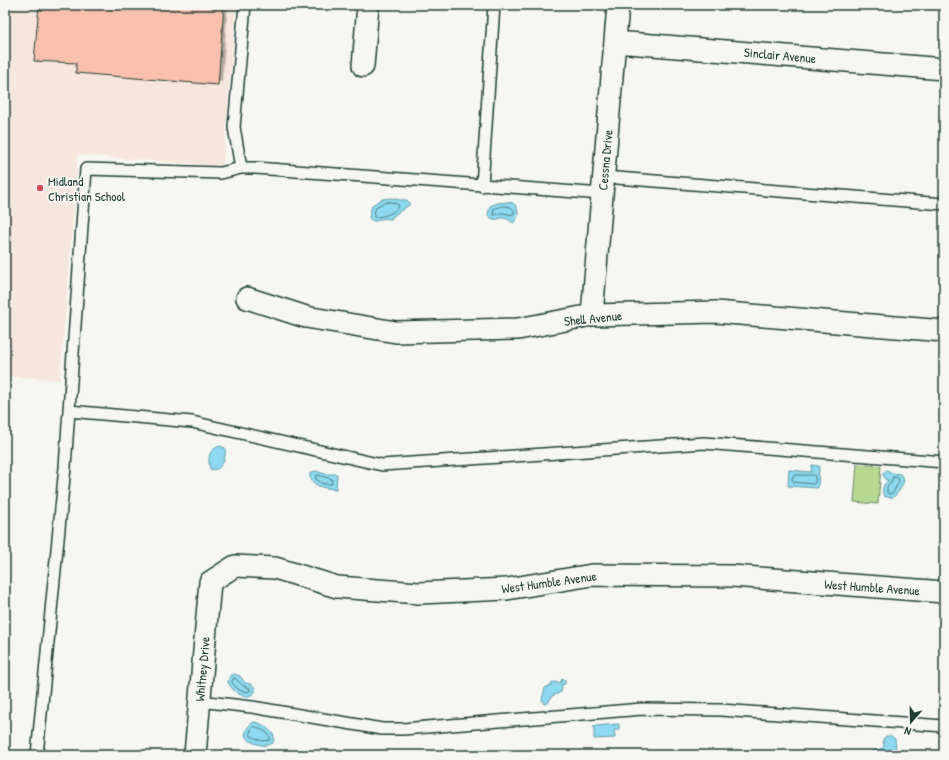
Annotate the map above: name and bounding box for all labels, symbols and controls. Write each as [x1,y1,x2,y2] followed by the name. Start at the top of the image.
[743,43,817,67] street label: Sinclair Avenue
[593,129,617,191] street label: Cessna Drive
[48,172,126,205] place label: Midland Christian School
[35,183,45,193] marker: Midland Christian School
[563,306,623,330] street label: Shell Avenue
[500,566,598,598] street label: West Humble Avenue
[824,575,920,599] street label: West Humble Avenue
[190,636,214,702] street label: Whitney Drive
[891,702,931,742] north arrow
[902,724,913,739] text: N

